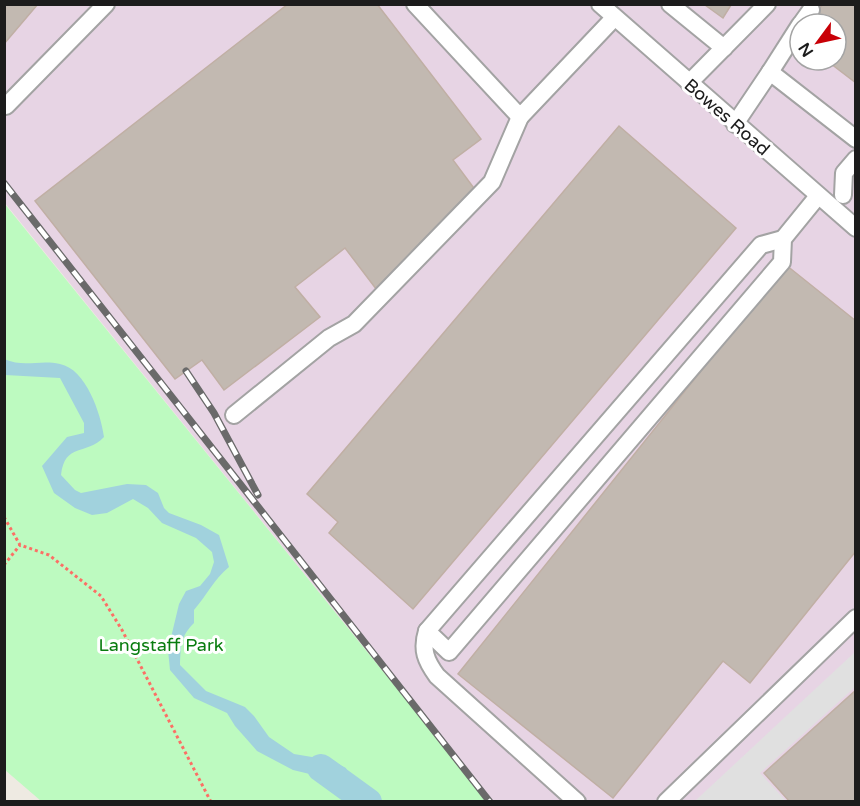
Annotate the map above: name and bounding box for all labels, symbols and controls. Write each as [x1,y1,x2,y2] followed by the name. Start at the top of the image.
[788,12,848,72] north arrow
[794,39,818,60] text: N
[680,74,774,160] street label: Bowes Road
[98,634,224,656] park label: Langstaff Park

